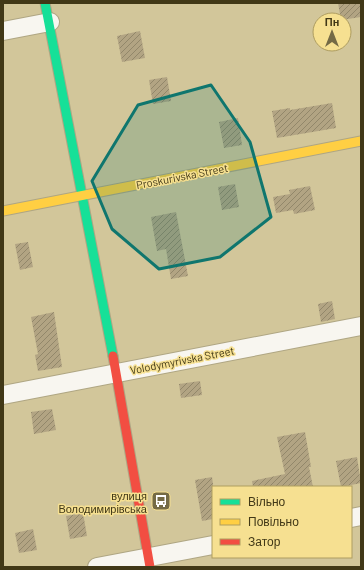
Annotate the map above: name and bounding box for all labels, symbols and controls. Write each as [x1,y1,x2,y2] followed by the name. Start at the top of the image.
[312,12,352,52] north arrow
[325,15,339,28] text: Пн
[135,161,229,191] street label: Proskurivska Street
[129,344,235,376] street label: Volodymyrivska Street
[212,486,352,558] legend
[58,489,148,515] place label: вулиця Володимирівська
[150,490,172,512] bus stop icon: вулиця Володимирівська
[248,494,286,508] text: Вільно
[248,514,299,528] text: Повільно
[248,534,281,549] text: Затор

